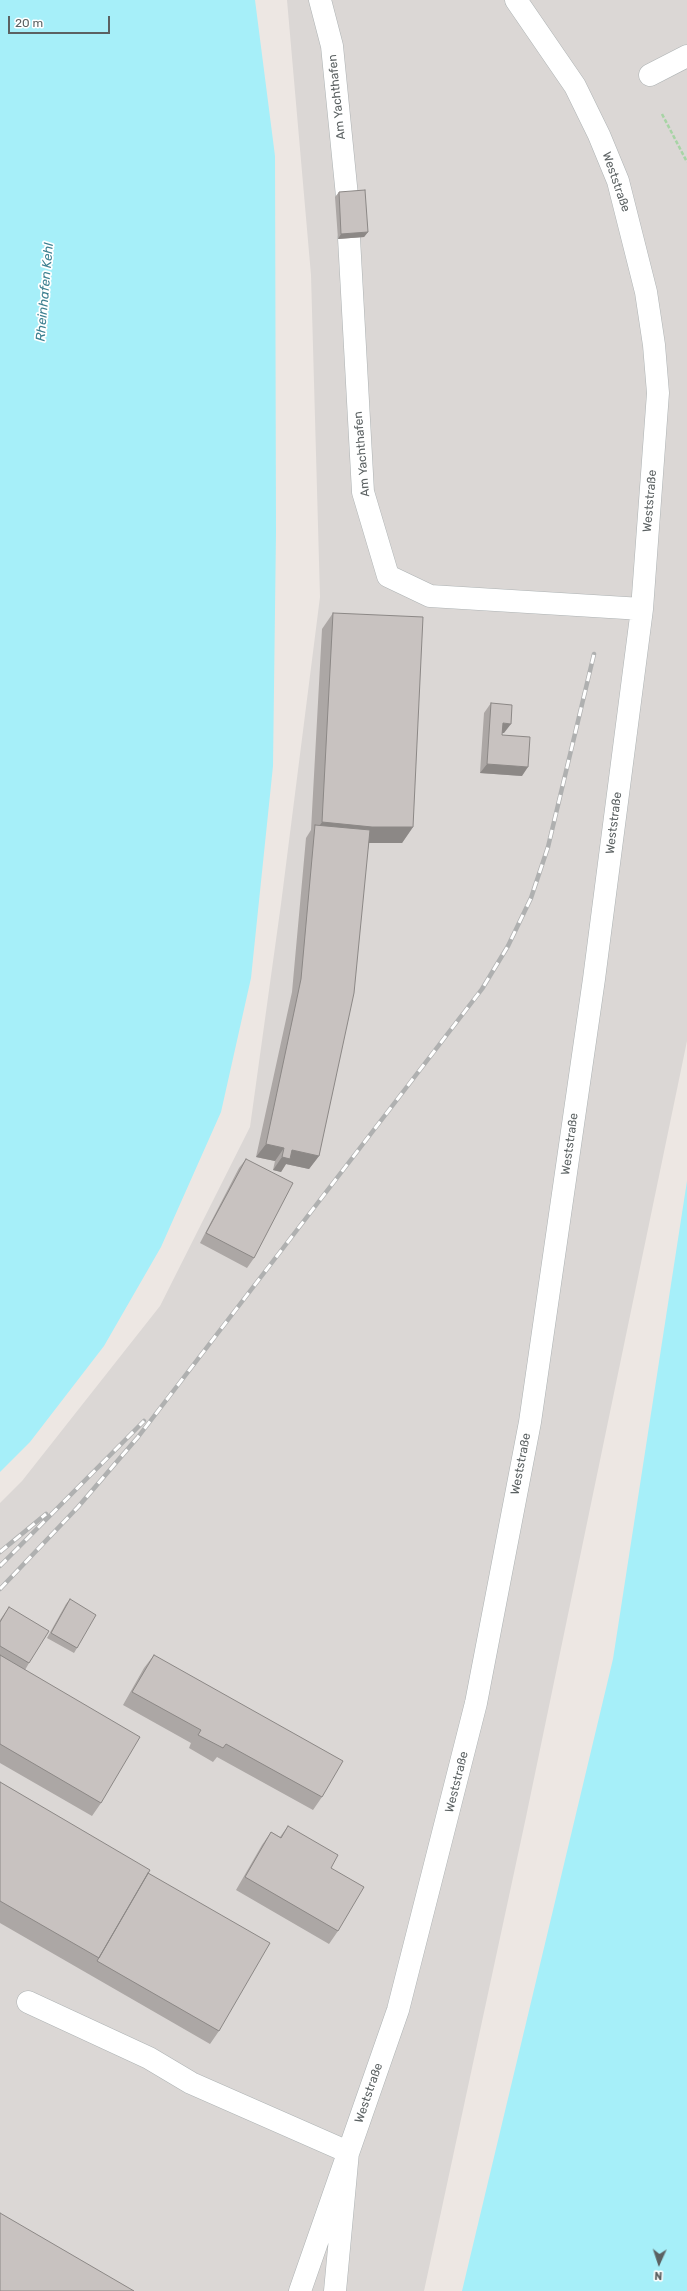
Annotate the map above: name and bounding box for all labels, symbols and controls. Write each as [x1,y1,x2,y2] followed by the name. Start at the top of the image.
[10,8,112,34] scale bar
[15,16,43,30] text: 20 m
[325,54,349,140] street label: Am Yachthafen
[599,150,633,214] street label: Weststraße
[33,242,57,342] water label: Rheinhafen Kehl
[351,411,373,497] street label: Am Yachthafen
[640,469,660,533] street label: Weststraße
[603,791,625,855] street label: Weststraße
[559,1112,581,1176] street label: Weststraße
[508,1432,534,1496] street label: Weststraße
[442,1750,472,1814] street label: Weststraße
[352,2061,386,2125] street label: Weststraße
[639,2243,679,2283] north arrow
[654,2269,663,2282] text: N

